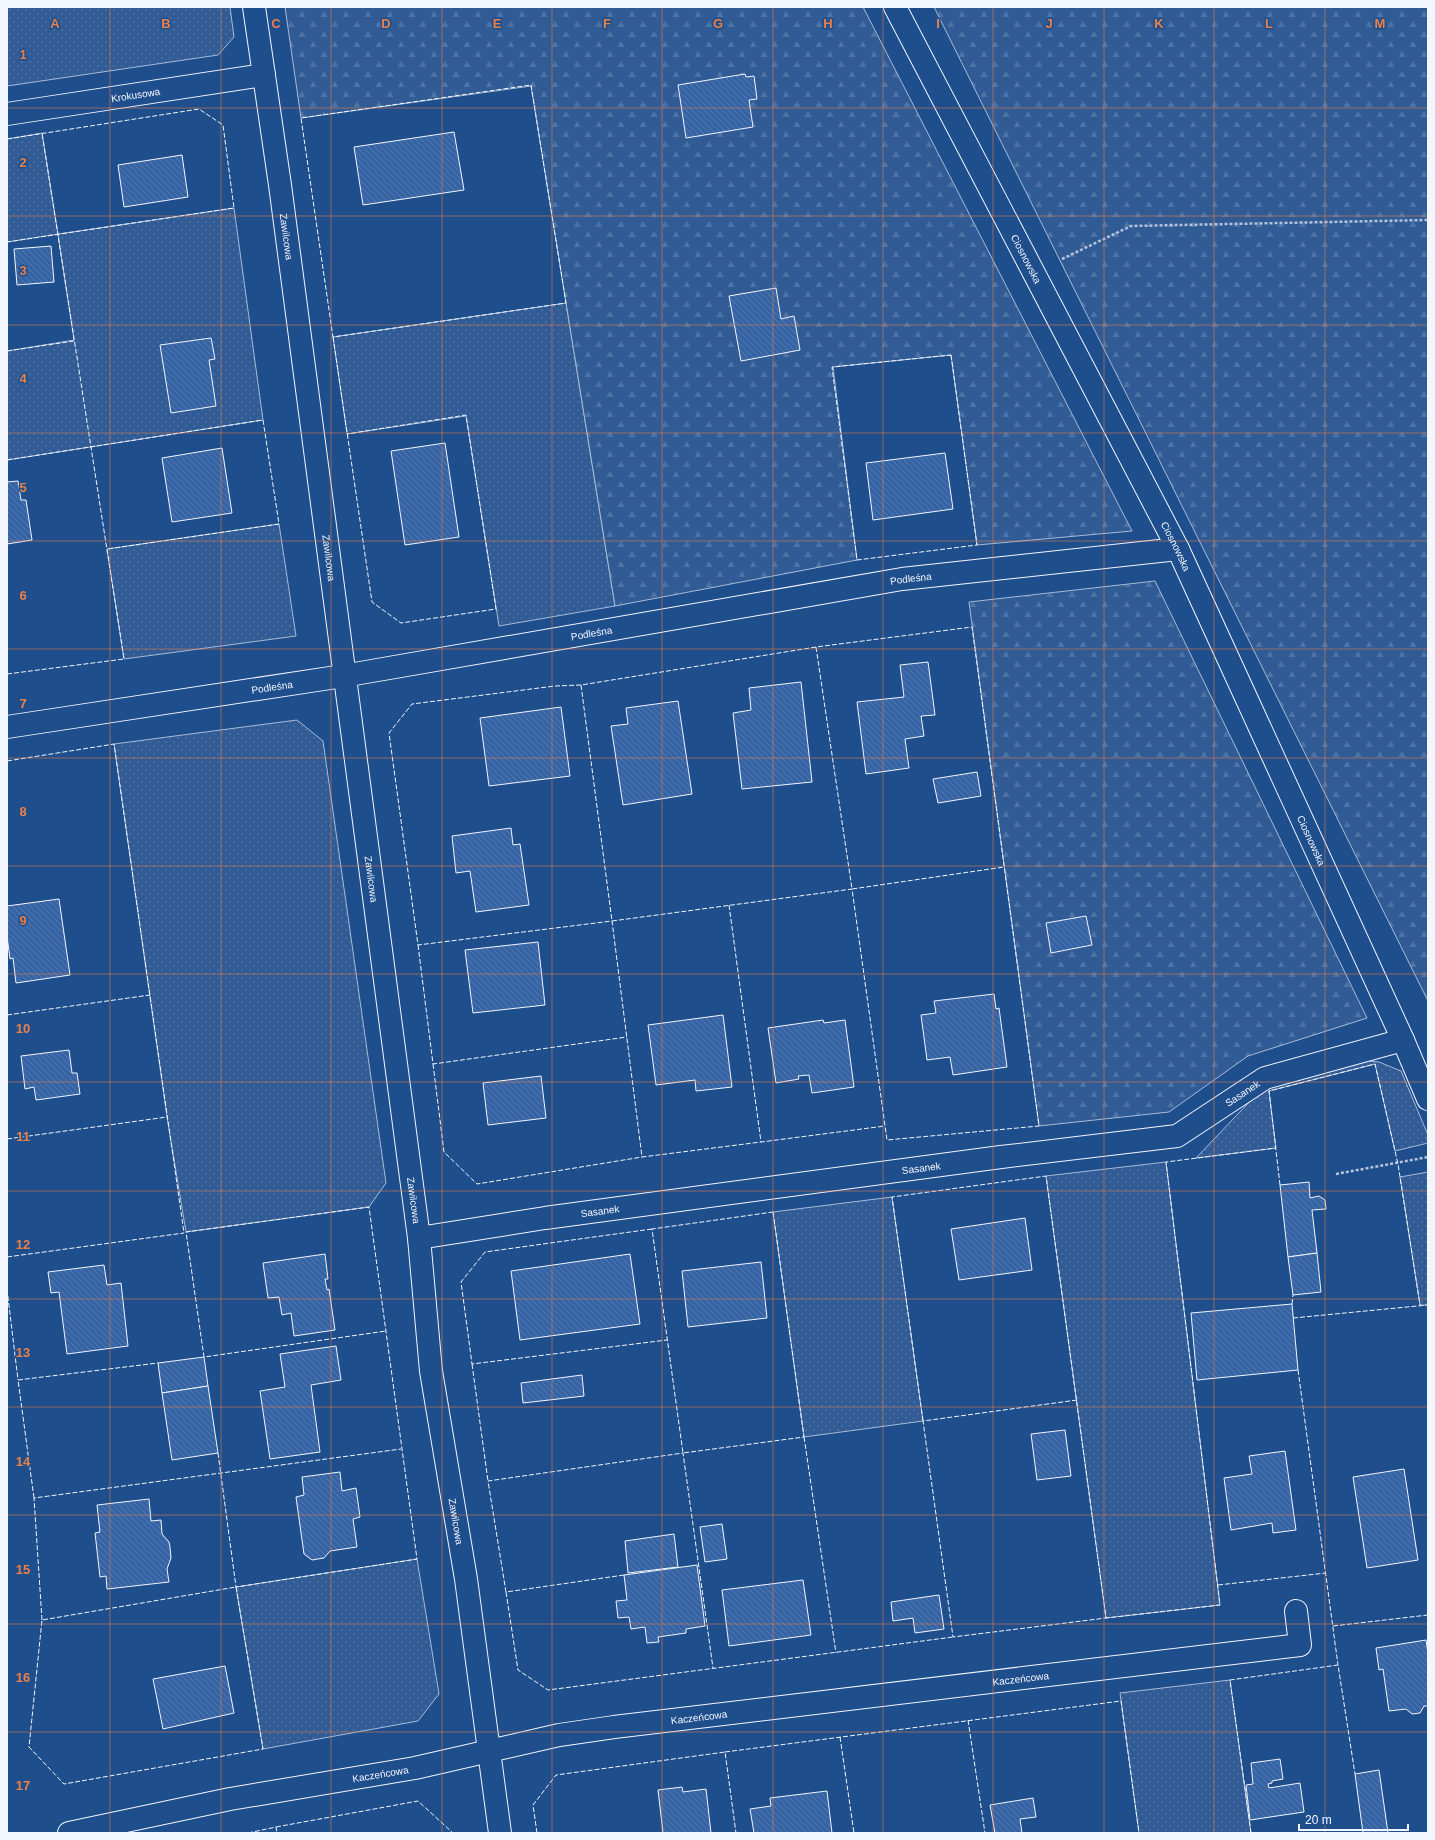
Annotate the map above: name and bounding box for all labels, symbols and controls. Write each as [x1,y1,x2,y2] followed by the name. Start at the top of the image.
[50,16,60,31] text: A
[161,16,171,31] text: B
[271,16,281,31] text: C
[381,16,391,31] text: D
[493,16,502,31] text: E
[603,16,611,31] text: F
[713,16,723,31] text: G
[823,16,833,31] text: H
[936,16,940,31] text: I
[1045,16,1053,31] text: J
[1154,16,1164,31] text: K
[1265,16,1273,31] text: L
[1375,16,1385,31] text: M
[19,47,27,62] text: 1
[110,85,161,104] street label: Krokusowa
[19,155,27,170] text: 2
[278,213,295,261] street label: Zawilcowa
[1009,232,1044,286] street label: Ciosnowska
[19,263,27,278] text: 3
[19,371,27,386] text: 4
[19,480,27,495] text: 5
[1159,519,1193,573] street label: Ciosnowska
[321,534,338,582] street label: Zawilcowa
[889,570,933,586] street label: Podleśna
[19,588,27,603] text: 6
[570,624,613,642] street label: Podleśna
[251,678,294,695] street label: Podleśna
[19,696,27,711] text: 7
[19,804,27,819] text: 8
[1295,814,1328,868] street label: Ciosnowska
[363,855,380,903] street label: Zawilcowa
[19,913,27,928] text: 9
[16,1021,30,1036] text: 10
[1223,1077,1262,1108] street label: Sasanek
[16,1129,30,1144] text: 11
[901,1160,942,1176] street label: Sasanek
[406,1176,423,1225] street label: Zawilcowa
[580,1202,621,1219] street label: Sasanek
[16,1237,30,1252] text: 12
[16,1345,30,1360] text: 13
[16,1454,31,1469] text: 14
[447,1497,466,1546] street label: Zawilcowa
[16,1562,30,1577] text: 15
[16,1670,30,1685] text: 16
[992,1670,1050,1687] street label: Kaczeńcowa
[670,1708,728,1726] street label: Kaczeńcowa
[351,1764,410,1784] street label: Kaczeńcowa
[16,1778,30,1793] text: 17
[1299,1806,1408,1832] scale bar
[1305,1813,1332,1827] text: 20 m

